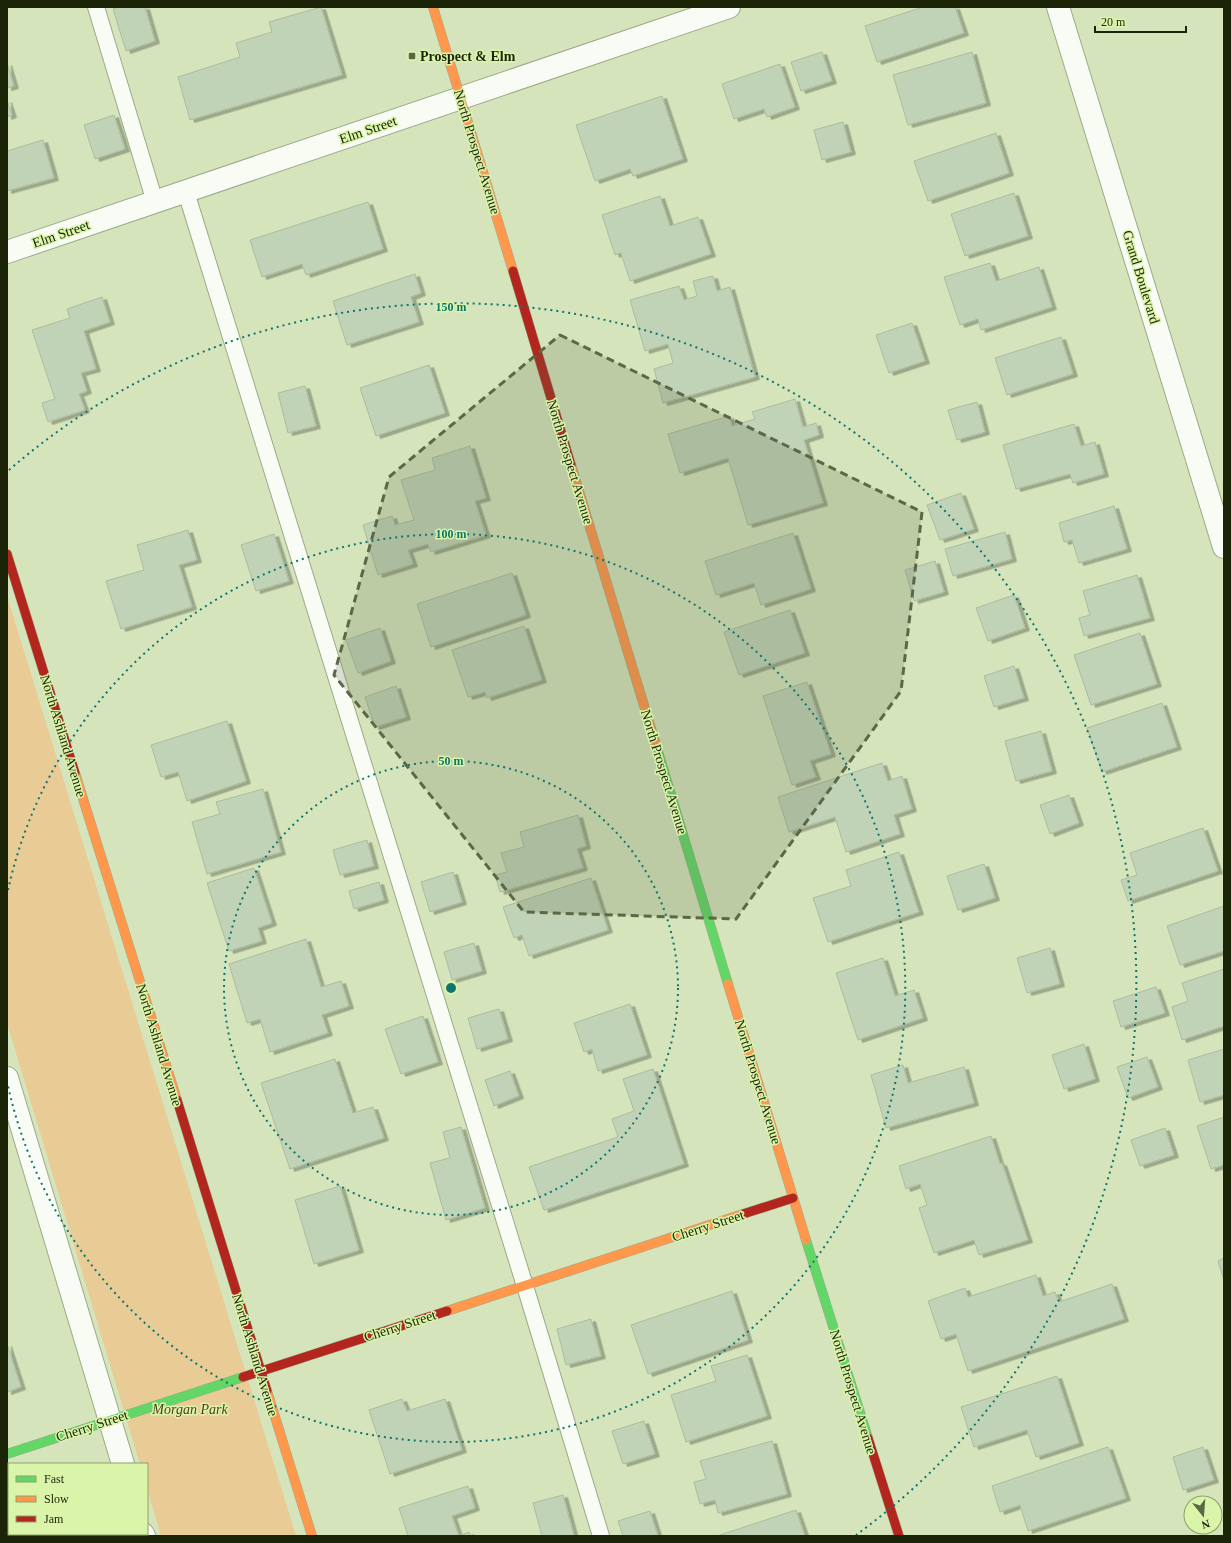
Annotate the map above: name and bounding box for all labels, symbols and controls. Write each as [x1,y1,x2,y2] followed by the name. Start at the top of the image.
[1095,8,1186,34] scale bar
[1101,15,1126,29] text: 20 m
[420,49,516,64] place label: Prospect & Elm
[407,51,417,61] marker: Prospect & Elm
[451,88,503,216] street label: North Prospect Avenue
[337,113,399,147] street label: Elm Street
[30,217,92,251] street label: Elm Street
[1120,229,1162,325] street label: Grand Boulevard
[436,300,467,314] text: 150 m
[544,398,596,526] street label: North Prospect Avenue
[436,527,467,541] text: 100 m
[37,673,89,799] street label: North Ashland Avenue
[638,708,690,836] street label: North Prospect Avenue
[439,754,464,768] text: 50 m
[444,981,458,995] centre of rings
[133,982,185,1108] street label: North Ashland Avenue
[732,1018,784,1146] street label: North Prospect Avenue
[670,1207,746,1245] street label: Cherry Street
[229,1292,281,1418] street label: North Ashland Avenue
[362,1307,438,1345] street label: Cherry Street
[827,1328,879,1456] street label: North Prospect Avenue
[151,1402,228,1417] park label: Morgan Park
[54,1407,130,1445] street label: Cherry Street
[8,1463,148,1535] legend
[44,1472,65,1486] text: Fast
[44,1492,69,1506] text: Slow
[1183,1495,1223,1535] north arrow
[44,1512,64,1526] text: Jam
[1200,1518,1211,1531] text: N

